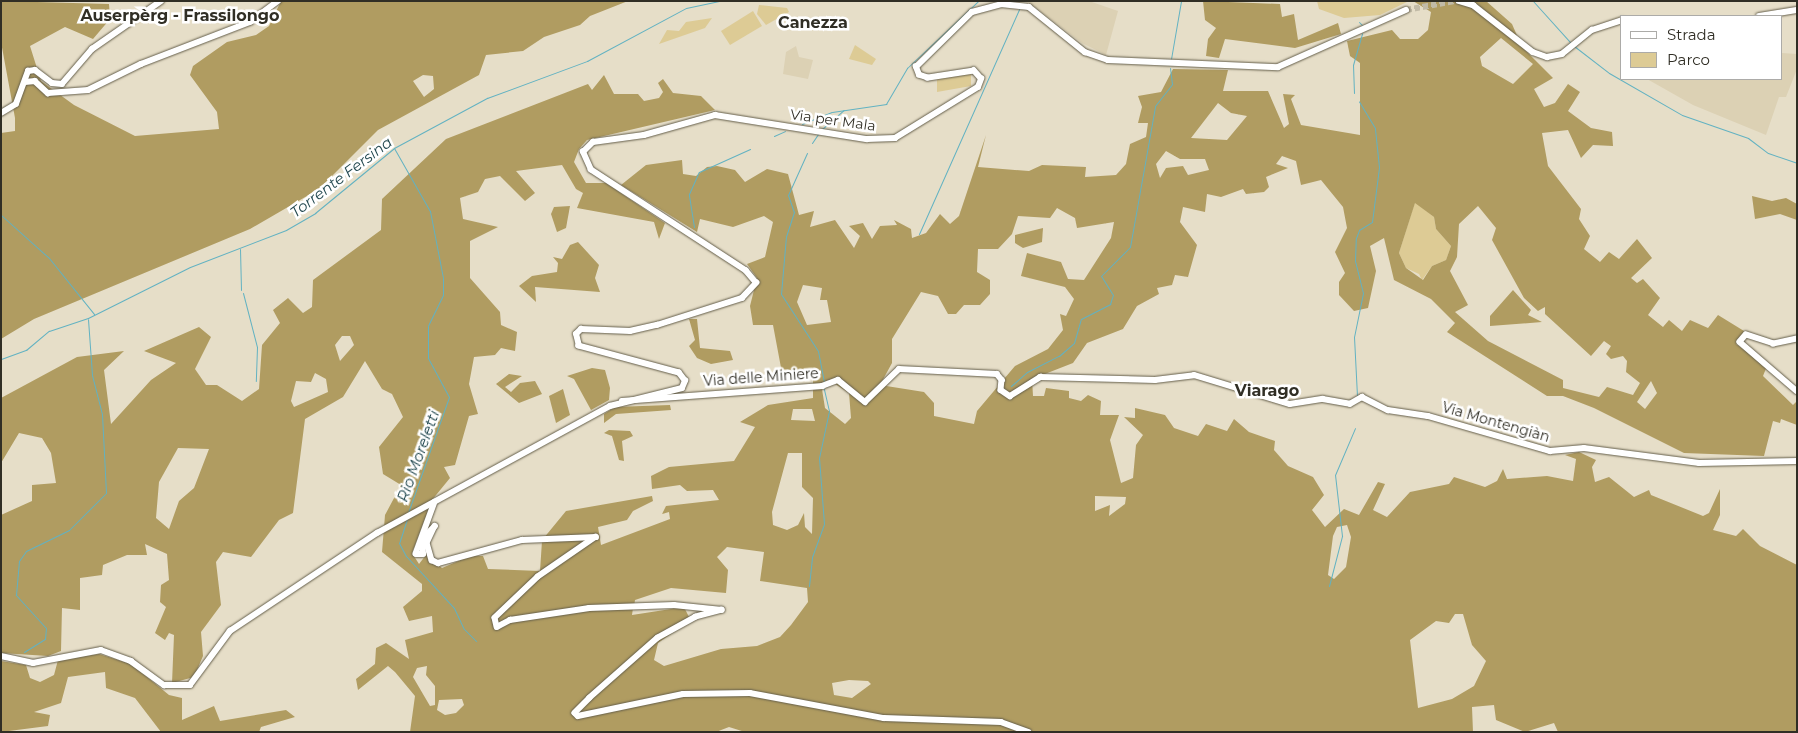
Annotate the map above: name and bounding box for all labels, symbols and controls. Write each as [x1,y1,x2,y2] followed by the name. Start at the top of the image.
[81,6,279,26] district label: Auserpèrg - Frassilongo
[778,13,848,33] district label: Canezza
[1620,15,1783,80] legend
[1667,25,1716,44] text: Strada
[1667,50,1710,69] text: Parco
[789,106,877,134] street label: Via per Mala
[287,133,395,221] water label: Torrente Fersina
[703,365,819,389] street label: Via delle Miniere
[1235,381,1299,401] district label: Viarago
[1440,399,1552,445] street label: Via Montengiàn
[393,408,443,504] water label: Rio Moreletti

